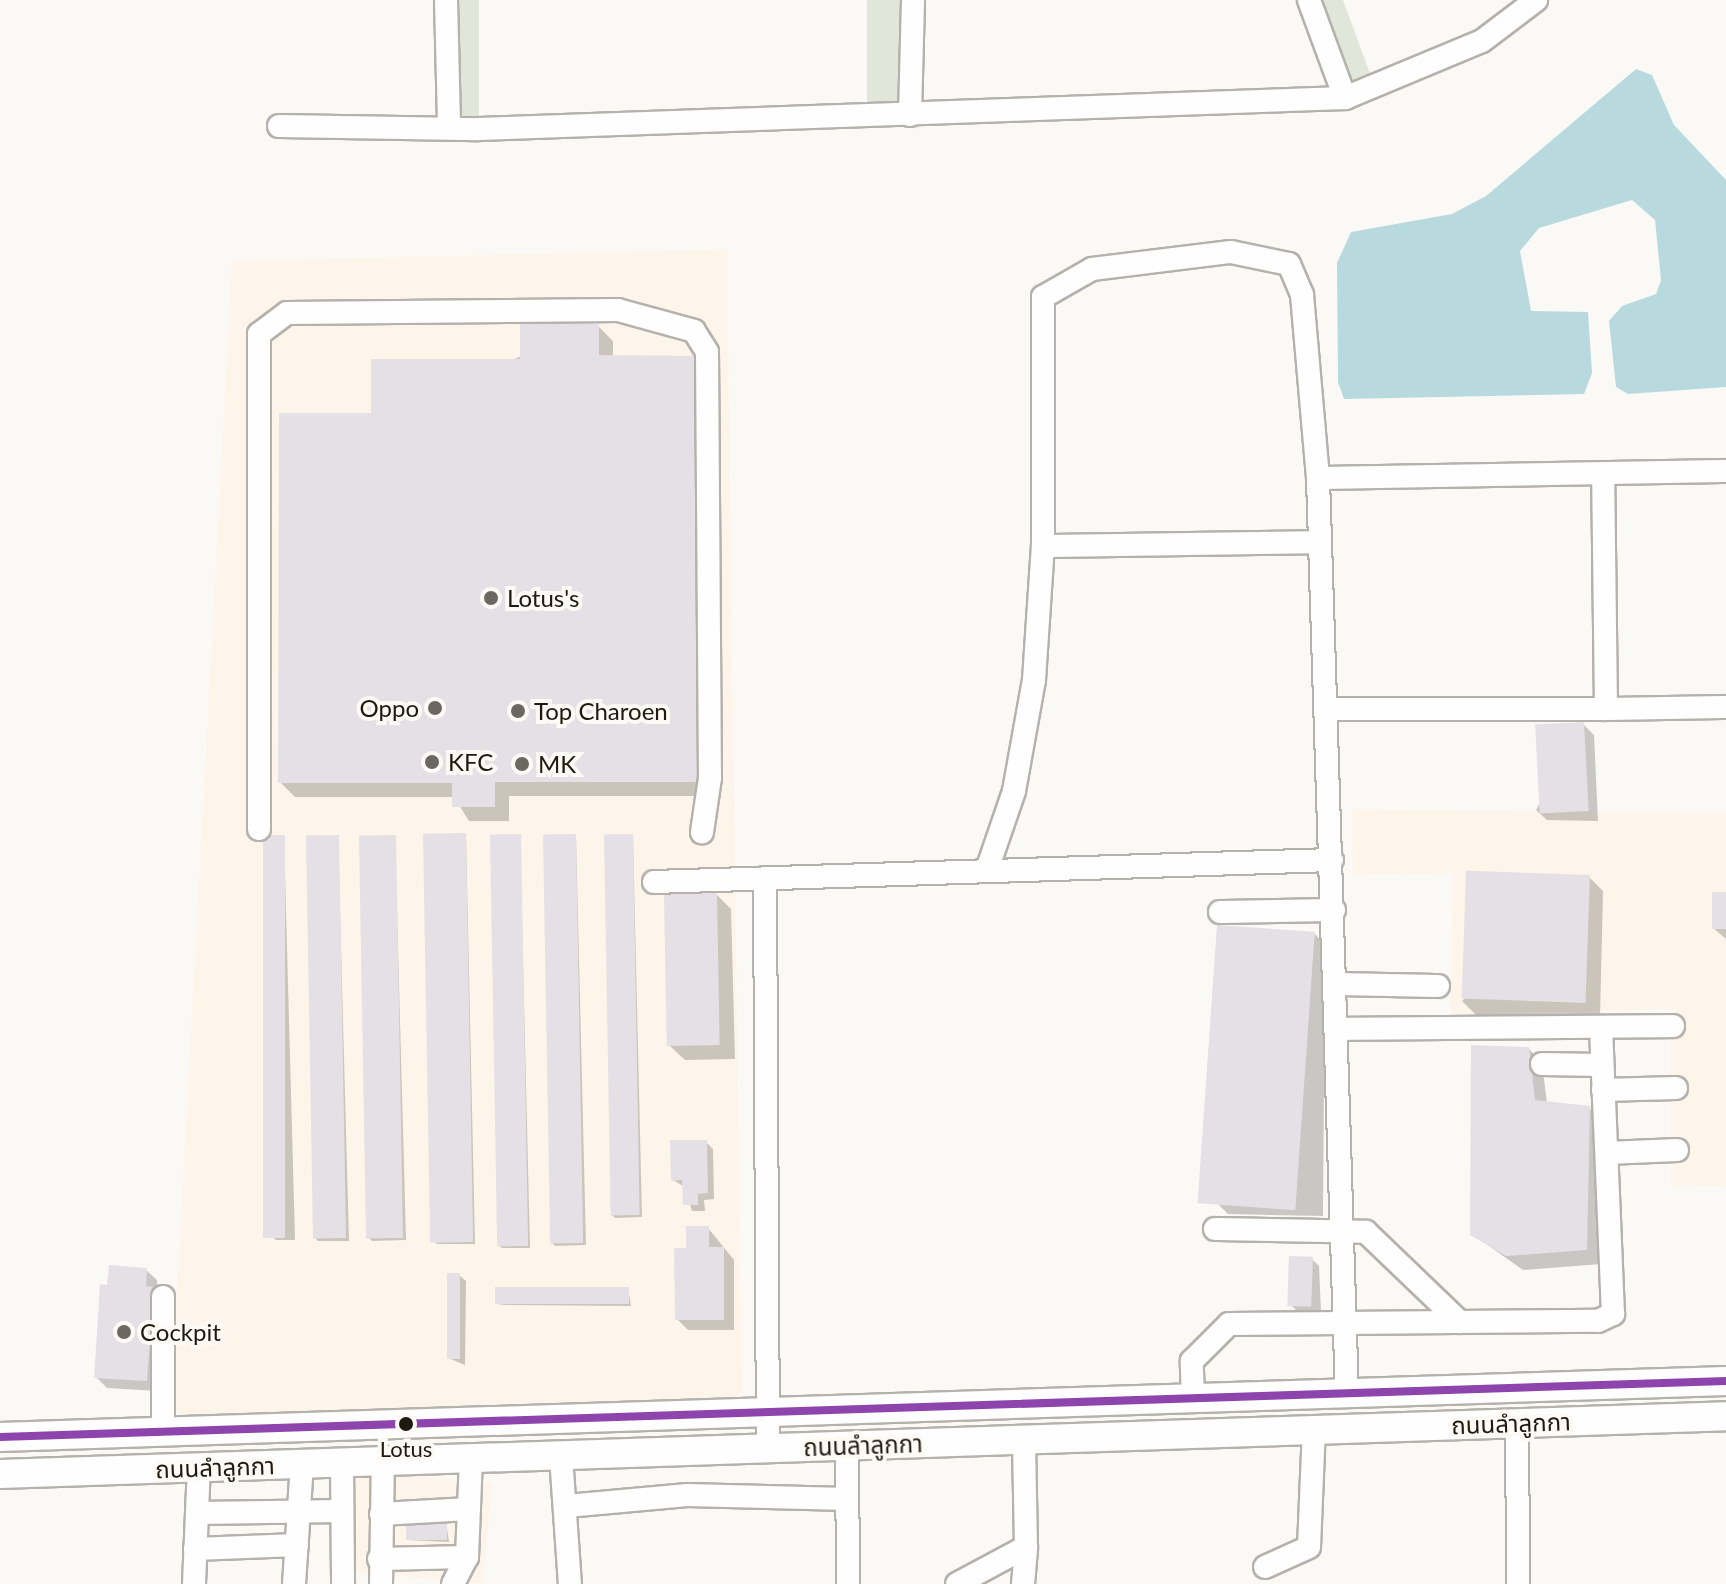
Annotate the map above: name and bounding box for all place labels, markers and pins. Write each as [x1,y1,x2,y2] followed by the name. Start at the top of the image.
[507,584,579,612] place label: Lotus's
[482,589,500,607] marker: Lotus's
[360,694,419,722] place label: Oppo
[534,697,668,725] place label: Top Charoen
[426,699,444,717] marker: Oppo
[509,702,527,720] marker: Top Charoen
[448,748,493,776] place label: KFC
[538,750,576,778] place label: MK
[423,753,441,771] marker: KFC
[513,755,531,773] marker: MK
[140,1318,221,1346] place label: Cockpit
[115,1323,133,1341] marker: Cockpit
[398,1416,414,1432] marker: Lotus
[380,1436,432,1462] place label: Lotus

